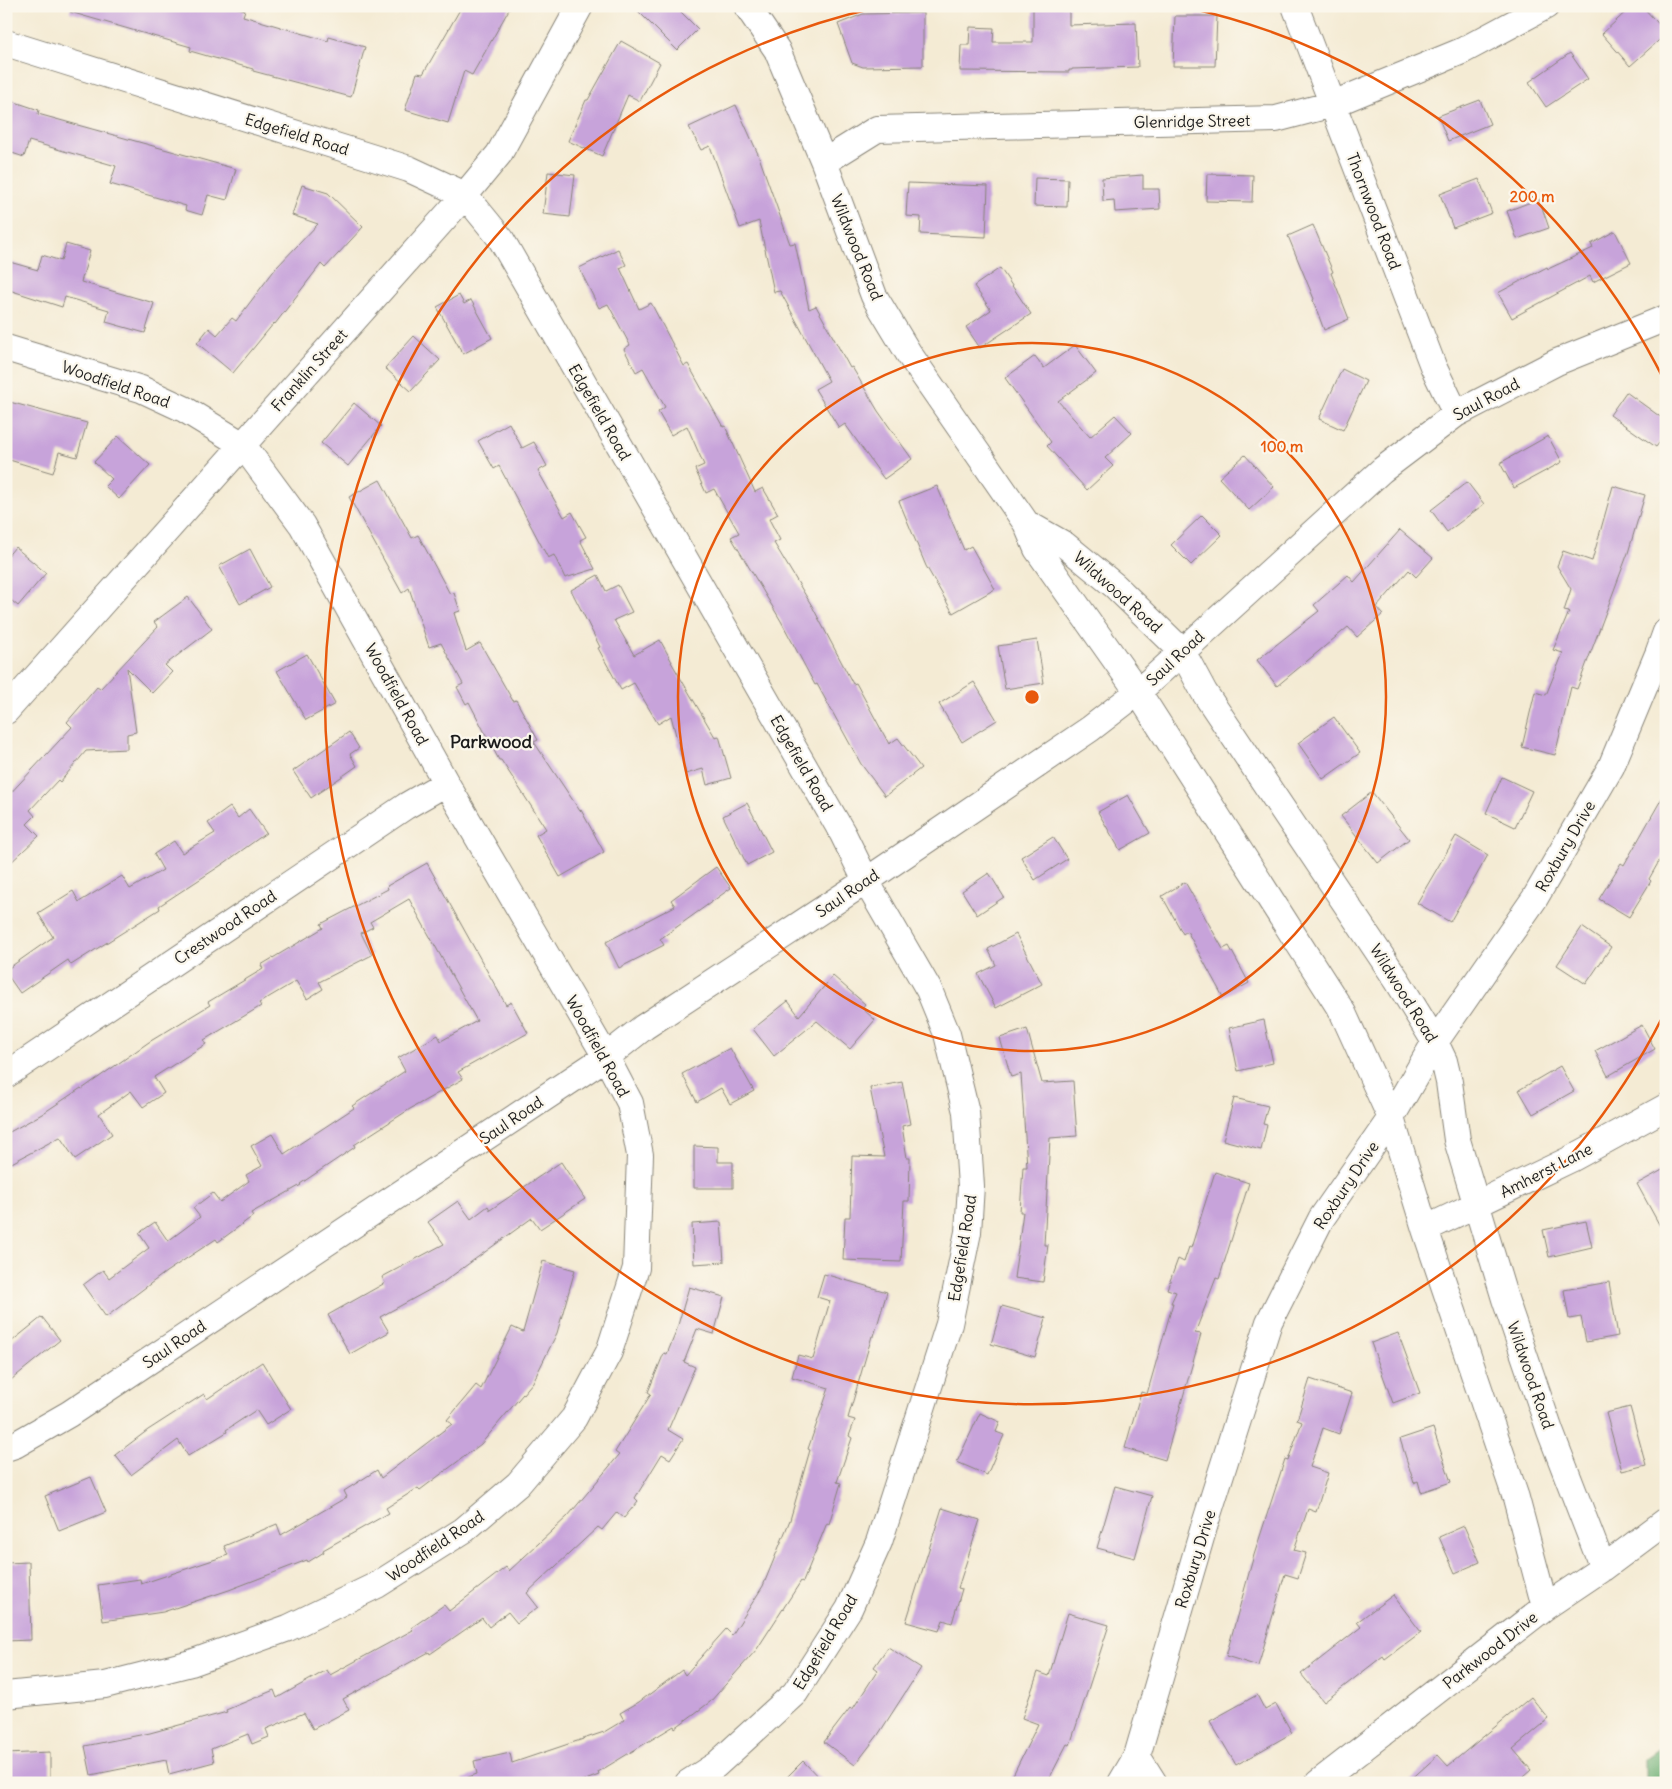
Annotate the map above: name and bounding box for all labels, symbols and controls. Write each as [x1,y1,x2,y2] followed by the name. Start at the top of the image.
[242,109,352,159] street label: Edgefield Road
[1134,110,1251,132] street label: Glenridge Street
[1343,150,1405,272] street label: Thornwood Road
[1510,187,1554,206] text: 200 m
[827,191,887,303] street label: Wildwood Road
[267,324,352,415] street label: Franklin Street
[59,356,173,412] street label: Woodfield Road
[564,360,636,464] street label: Edgefield Road
[1449,373,1523,425] street label: Saul Road
[1261,437,1303,456] text: 100 m
[1070,547,1166,637] street label: Wildwood Road
[1142,626,1208,690] street label: Saul Road
[361,640,433,748] street label: Woodfield Road
[1023,688,1041,706] centre of rings
[766,711,838,815] street label: Edgefield Road
[450,730,532,753] district label: Parkwood
[1531,797,1599,895] street label: Roxbury Drive
[811,865,883,921] street label: Saul Road
[170,885,280,969] street label: Crestwood Road
[1366,940,1442,1046] street label: Wildwood Road
[562,992,634,1100] street label: Woodfield Road
[475,1092,547,1148] street label: Saul Road
[1309,1137,1383,1233] street label: Roxbury Drive
[1497,1138,1595,1202] street label: Amherst Lane
[944,1193,980,1303] street label: Edgefield Road
[138,1316,210,1372] street label: Saul Road
[1503,1319,1559,1431] street label: Wildwood Road
[383,1506,487,1586] street label: Woodfield Road
[1171,1507,1219,1611] street label: Roxbury Drive
[789,1591,861,1693] street label: Edgefield Road
[1439,1607,1541,1693] street label: Parkwood Drive

